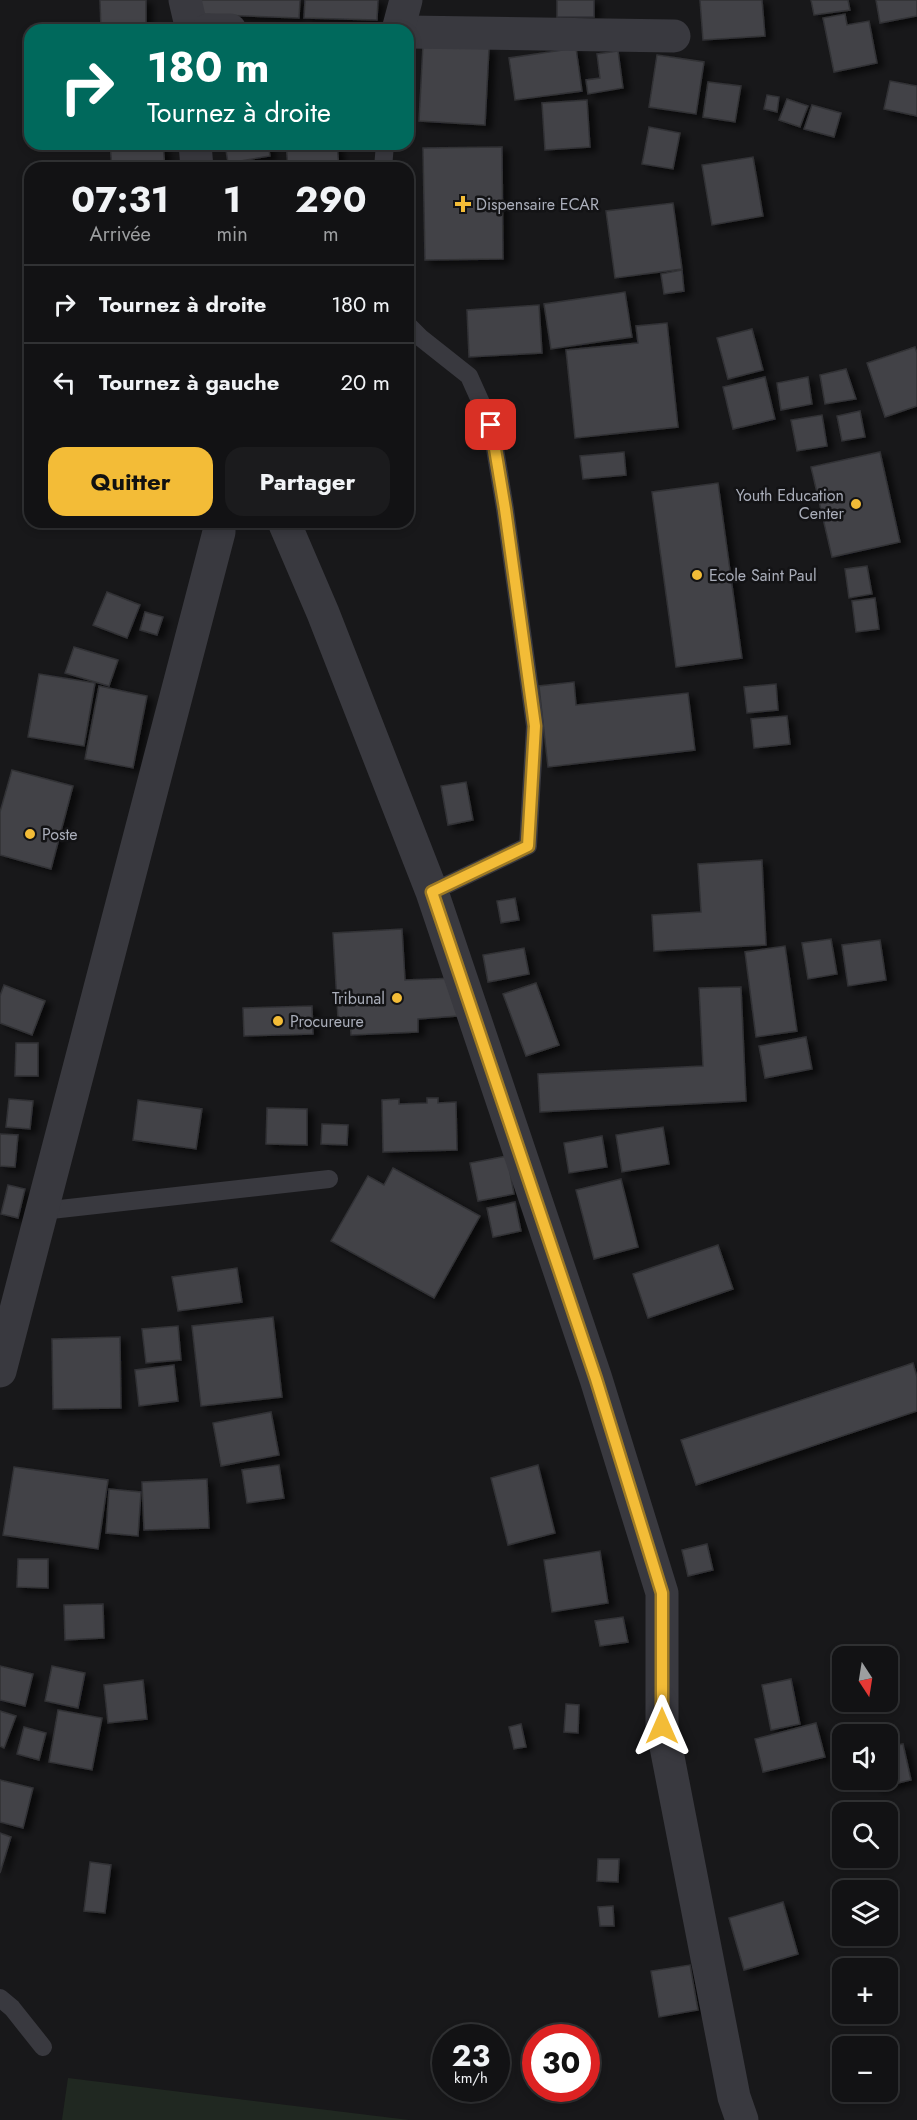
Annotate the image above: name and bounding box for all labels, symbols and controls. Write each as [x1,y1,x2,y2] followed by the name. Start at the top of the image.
[147,37,270,98] text: 180 m
[48,48,126,126] icon: right
[147,93,331,132] text: Tournez à droite
[71,173,169,225] text: 07:31
[223,173,241,225] text: 1
[295,173,367,225] text: 290
[476,193,599,216] place label: Dispensaire ECAR
[454,195,472,213] marker: Dispensaire ECAR
[90,220,151,249] text: Arrivée
[216,220,248,249] text: min
[323,220,339,249] text: m
[48,288,81,321] icon: right
[99,288,266,320] text: Tournez à droite
[331,288,390,320] text: 180 m
[48,366,81,399] icon: left
[99,366,279,398] text: Tournez à gauche
[341,366,390,398] text: 20 m
[465,399,516,450] pin
[474,408,507,441] icon: arrive
[48,447,213,516] button: Quitter
[225,447,390,516] button: Partager
[736,484,845,525] place label: Youth Education Center
[849,497,863,511] marker: Youth Education Center
[709,564,817,587] place label: Ecole Saint Paul
[690,568,704,582] marker: Ecole Saint Paul
[42,823,78,846] place label: Poste
[23,827,37,841] marker: Poste
[332,987,385,1010] place label: Tribunal
[390,991,404,1005] marker: Tribunal
[290,1010,364,1033] place label: Procureure
[271,1014,285,1028] marker: Procureure
[832,1646,898,1712] north arrow
[832,1646,898,2102] map controls
[630,1694,694,1758] position arrow
[832,1724,898,1790] button: sound
[832,1802,898,1868] button: search
[832,1880,898,1946] button: layers
[832,1958,898,2024] button: +
[522,2024,600,2102] speed limit sign: 30
[452,2034,490,2077] text: 23
[832,2036,898,2102] button: −
[454,2067,488,2089] text: km/h

